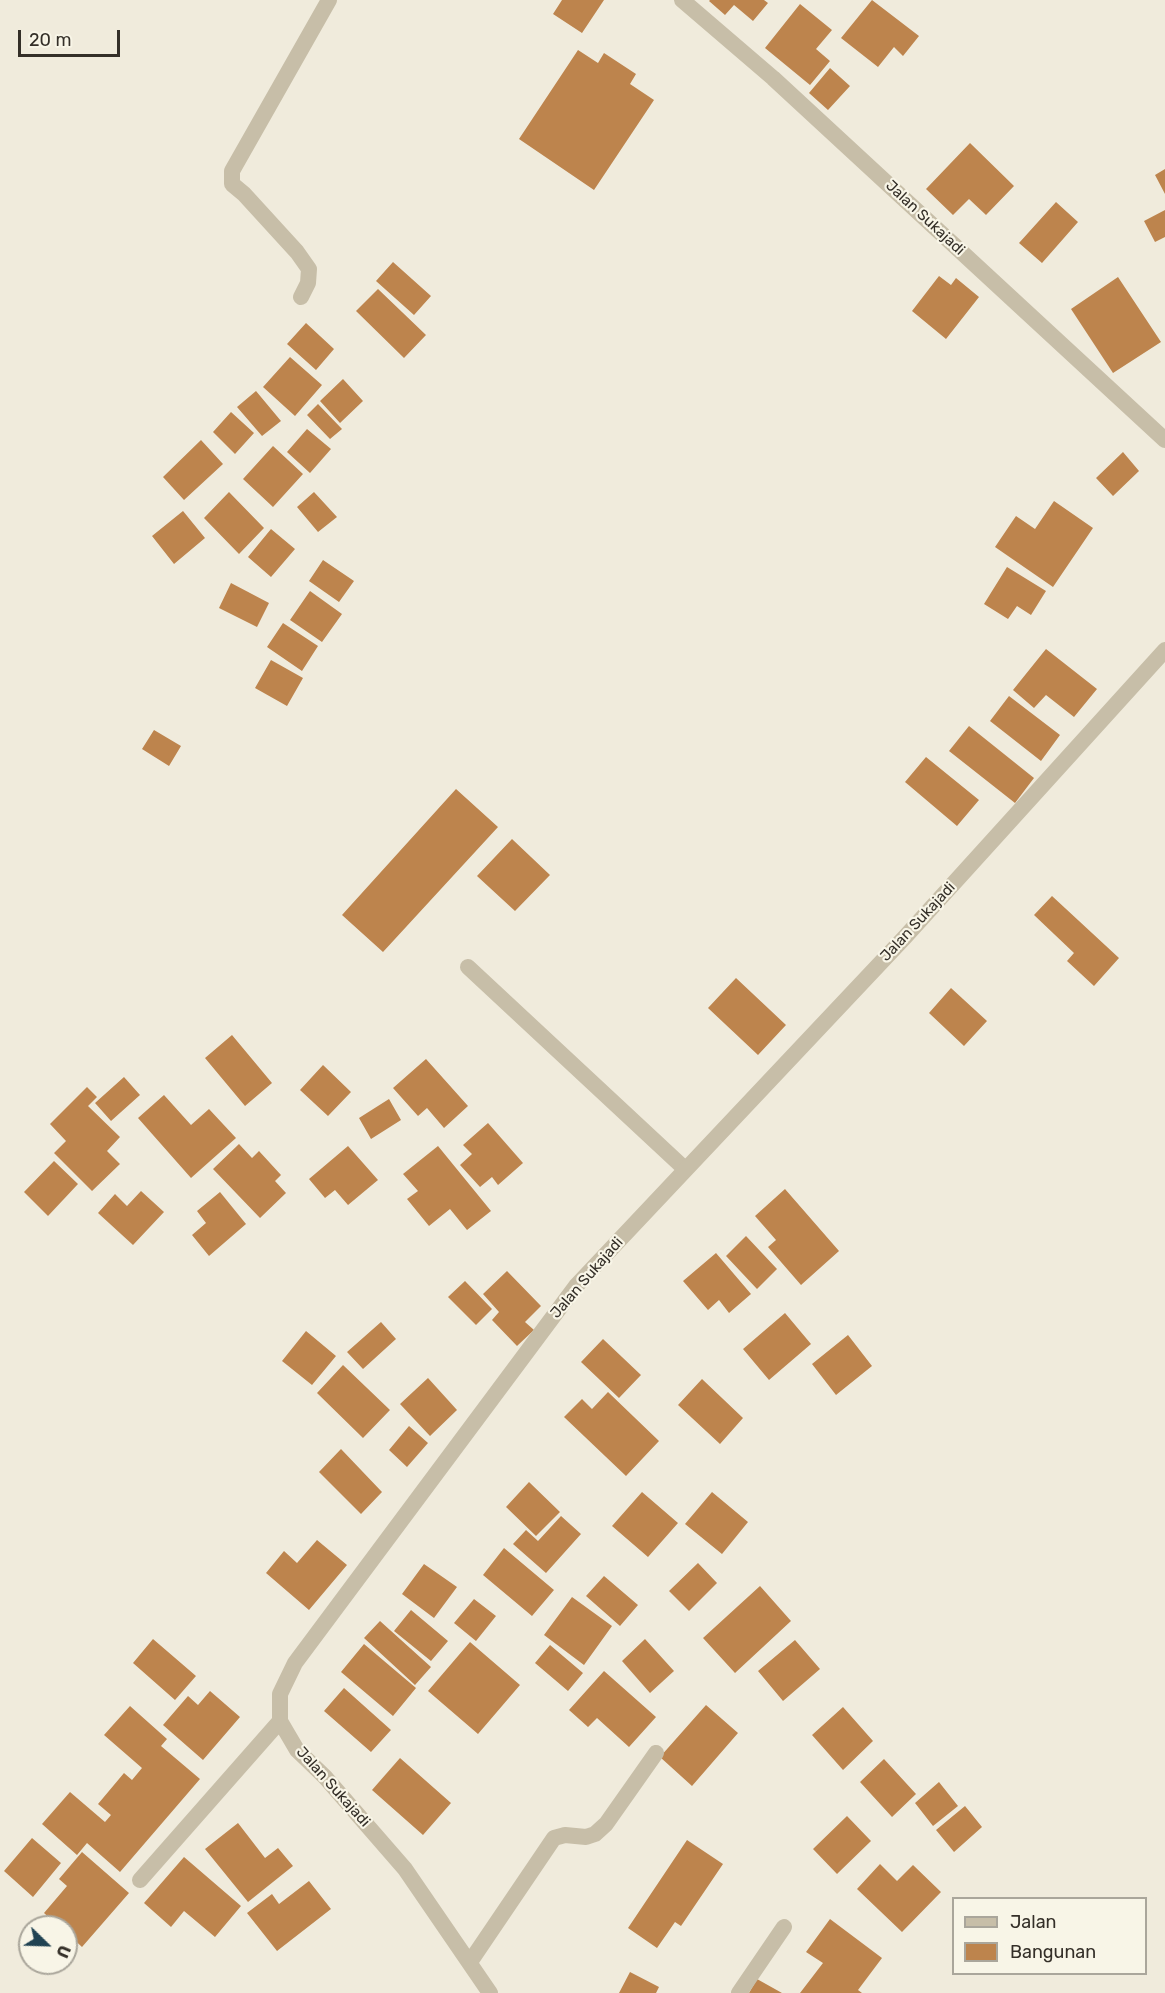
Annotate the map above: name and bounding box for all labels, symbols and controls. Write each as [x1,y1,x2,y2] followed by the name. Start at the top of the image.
[21,18,123,56] scale bar
[29,29,71,51] text: 20 m
[882,177,968,259] street label: Jalan Sukajadi
[877,879,959,965] street label: Jalan Sukajadi
[547,1234,627,1322] street label: Jalan Sukajadi
[292,1743,374,1831] street label: Jalan Sukajadi
[952,1897,1147,1975] legend
[1010,1911,1057,1933] text: Jalan
[18,1915,78,1975] north arrow
[1010,1941,1096,1963] text: Bangunan
[52,1942,74,1960] text: U

